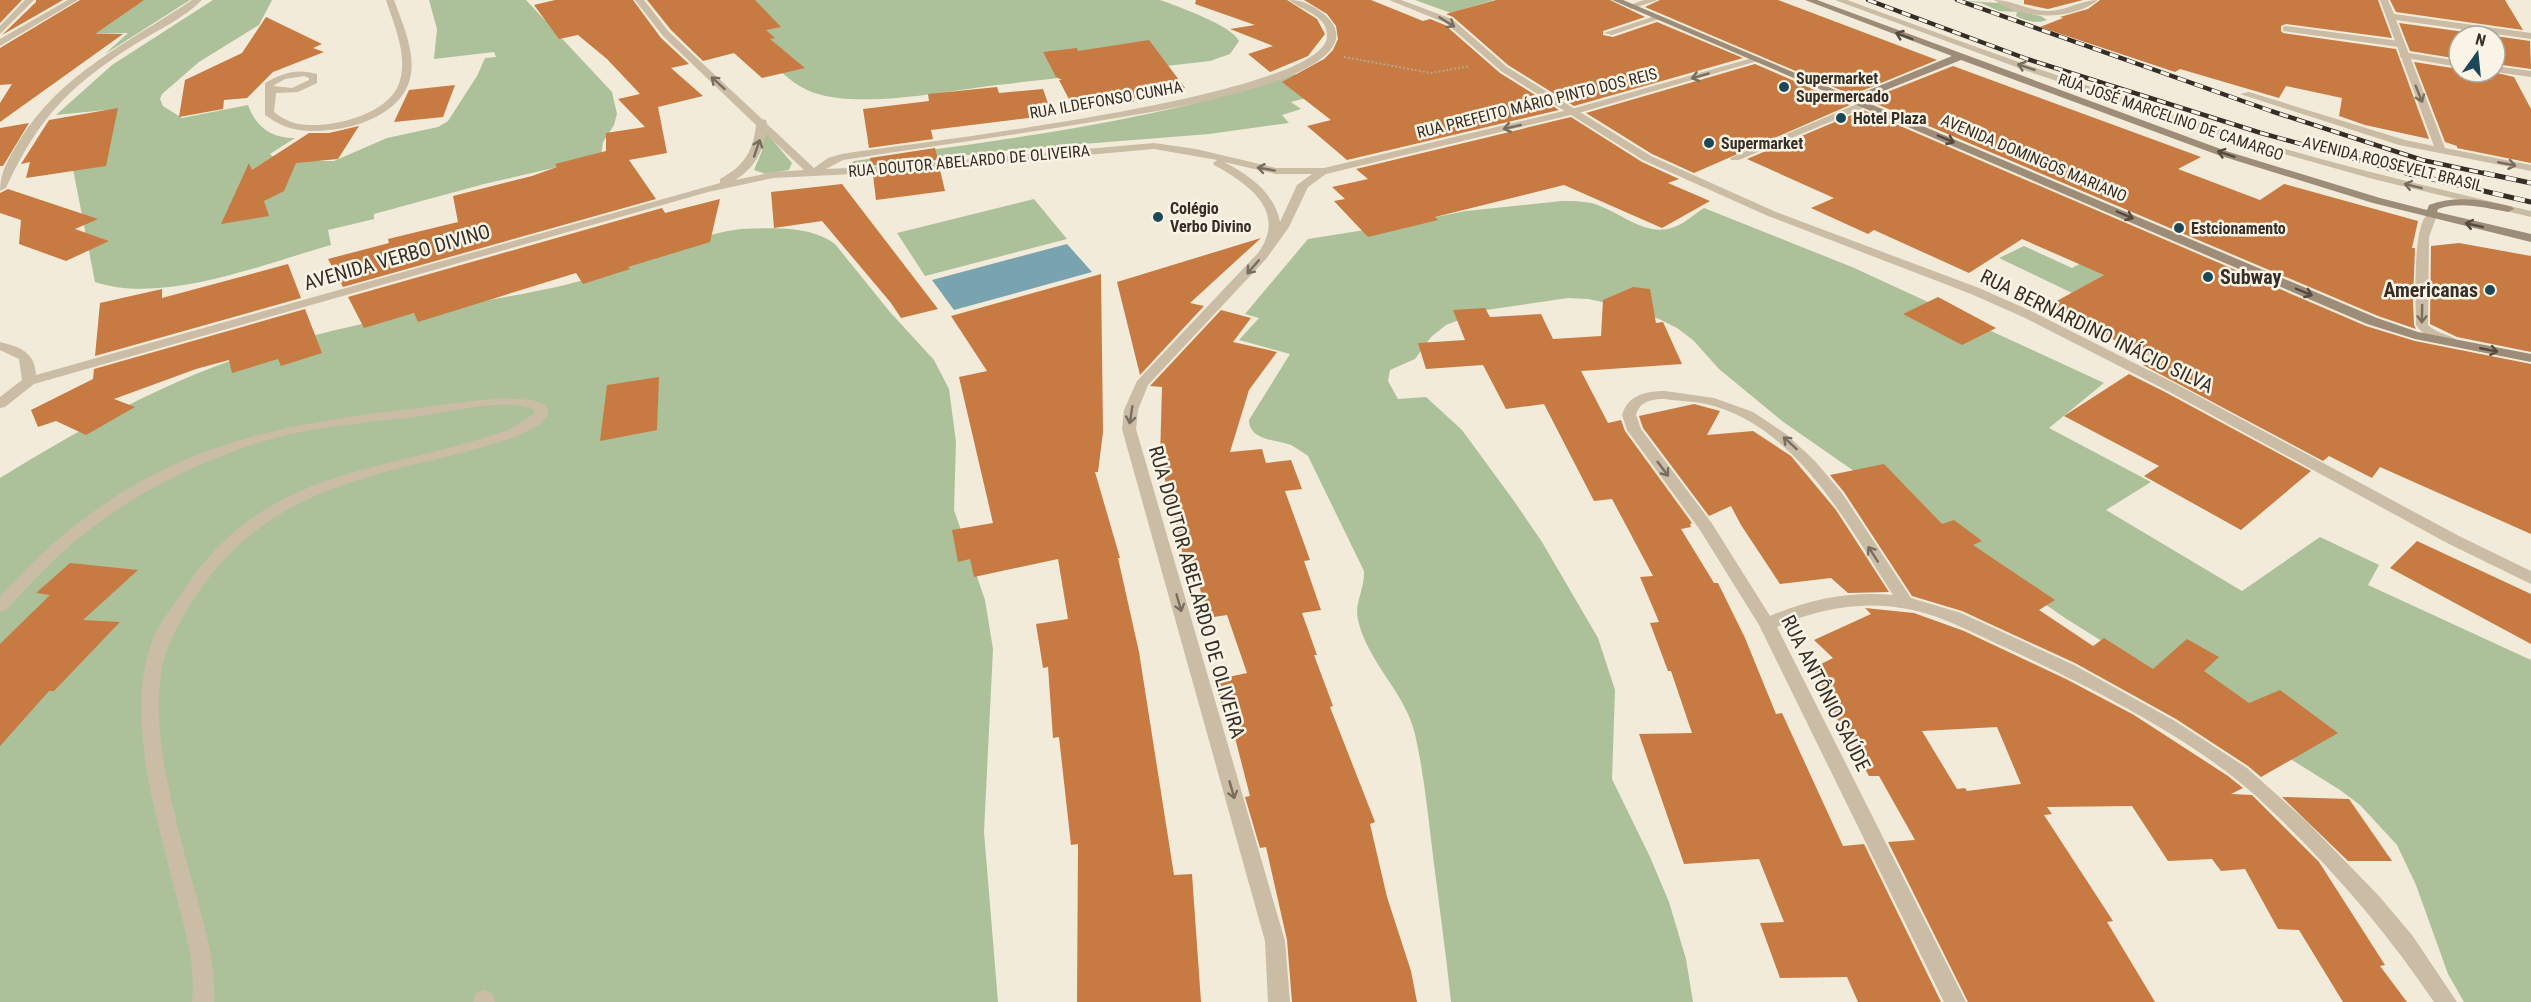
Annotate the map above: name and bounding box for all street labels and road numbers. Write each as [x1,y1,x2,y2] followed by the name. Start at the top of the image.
[1415,64,1659,142] street label: RUA PREFEITO MÁRIO PINTO DOS REIS
[2056,69,2286,165] street label: RUA JOSÉ MARCELINO DE CAMARGO
[1028,77,1184,123] street label: RUA ILDEFONSO CUNHA
[1938,110,2130,206] street label: AVENIDA DOMINGOS MARIANO
[2301,132,2486,196] street label: AVENIDA ROOSEVELT BRASIL
[848,141,1090,181] street label: RUA DOUTOR ABELARDO DE OLIVEIRA
[301,219,493,295] street label: AVENIDA VERBO DIVINO
[1976,264,2218,398] street label: RUA BERNARDINO INÁCIO SILVA
[1144,443,1250,741] street label: RUA DOUTOR ABELARDO DE OLIVEIRA
[1776,611,1876,775] street label: RUA ANTÔNIO SAÚDE

